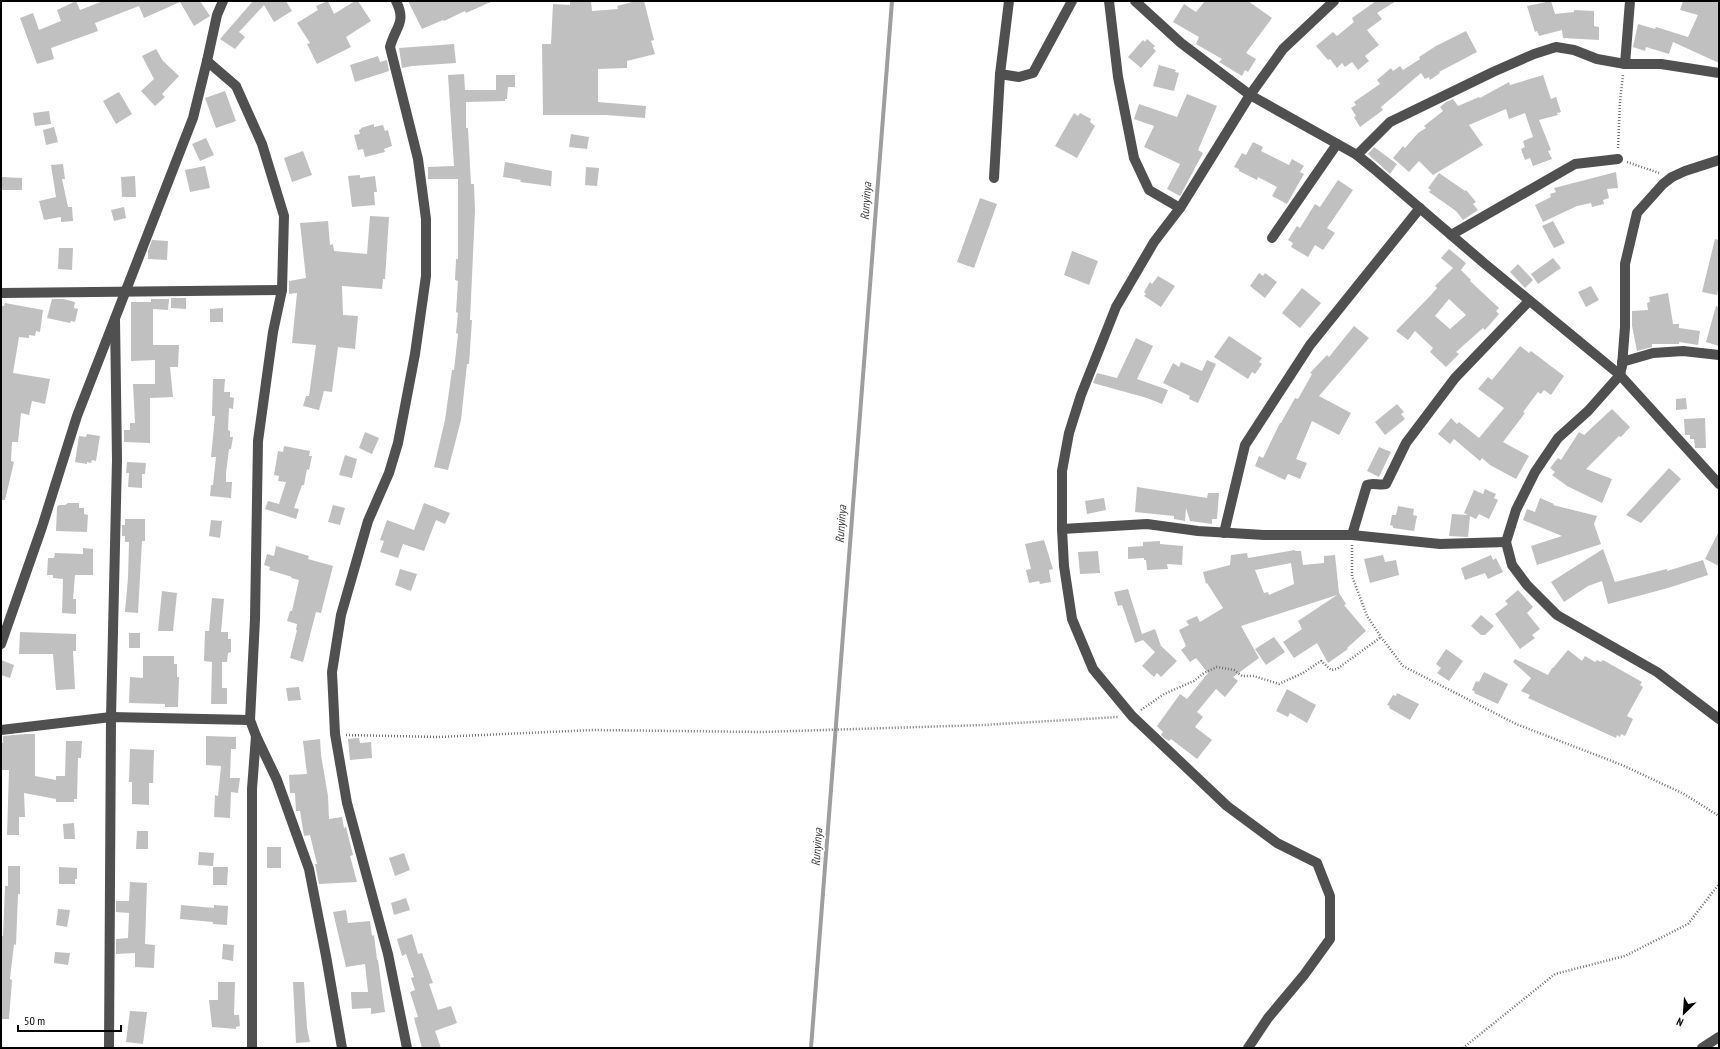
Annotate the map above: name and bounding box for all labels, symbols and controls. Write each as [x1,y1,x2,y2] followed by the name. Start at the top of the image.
[857,180,874,220] water label: Runyinya
[832,503,849,543] water label: Runyinya
[808,826,825,866] water label: Runyinya
[1664,993,1704,1033] north arrow
[18,1007,121,1033] scale bar
[24,1013,45,1028] text: 50 m
[1674,1014,1685,1030] text: N

